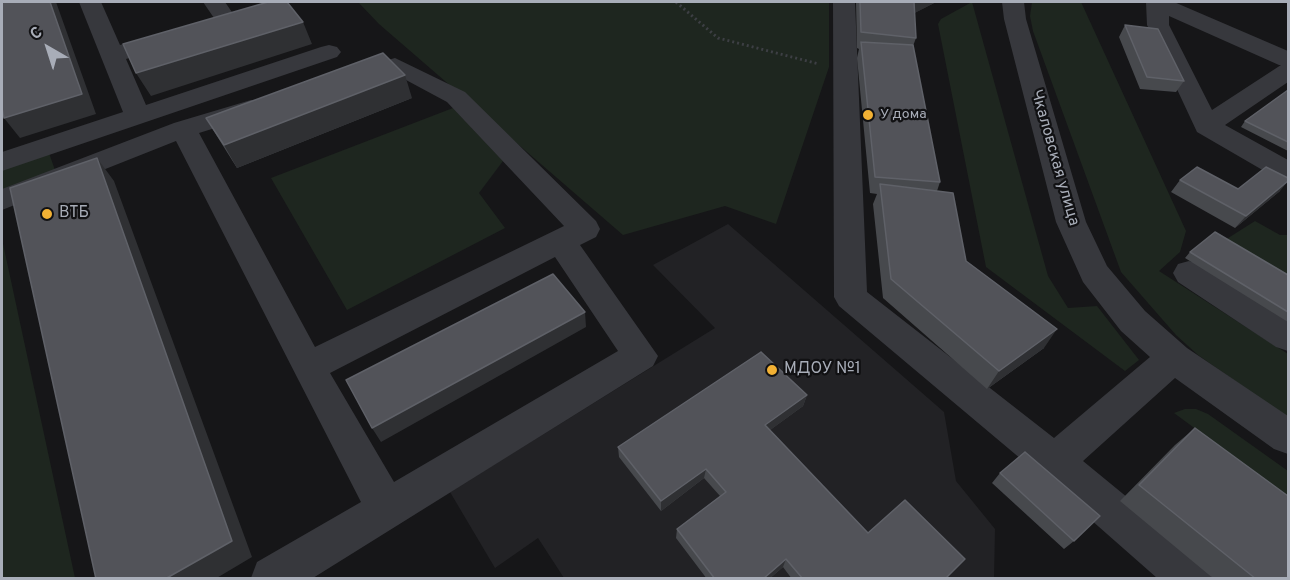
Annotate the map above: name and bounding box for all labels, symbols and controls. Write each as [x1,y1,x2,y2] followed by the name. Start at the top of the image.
[18,18,78,78] north arrow
[26,23,47,45] text: С
[1025,88,1083,228] street label: Чкаловская улица
[880,107,927,123] place label: У дома
[861,108,875,122] marker: У дома
[59,204,89,224] place label: ВТБ
[40,207,54,221] marker: ВТБ
[784,360,861,380] place label: МДОУ №1
[765,363,779,377] marker: МДОУ №1

